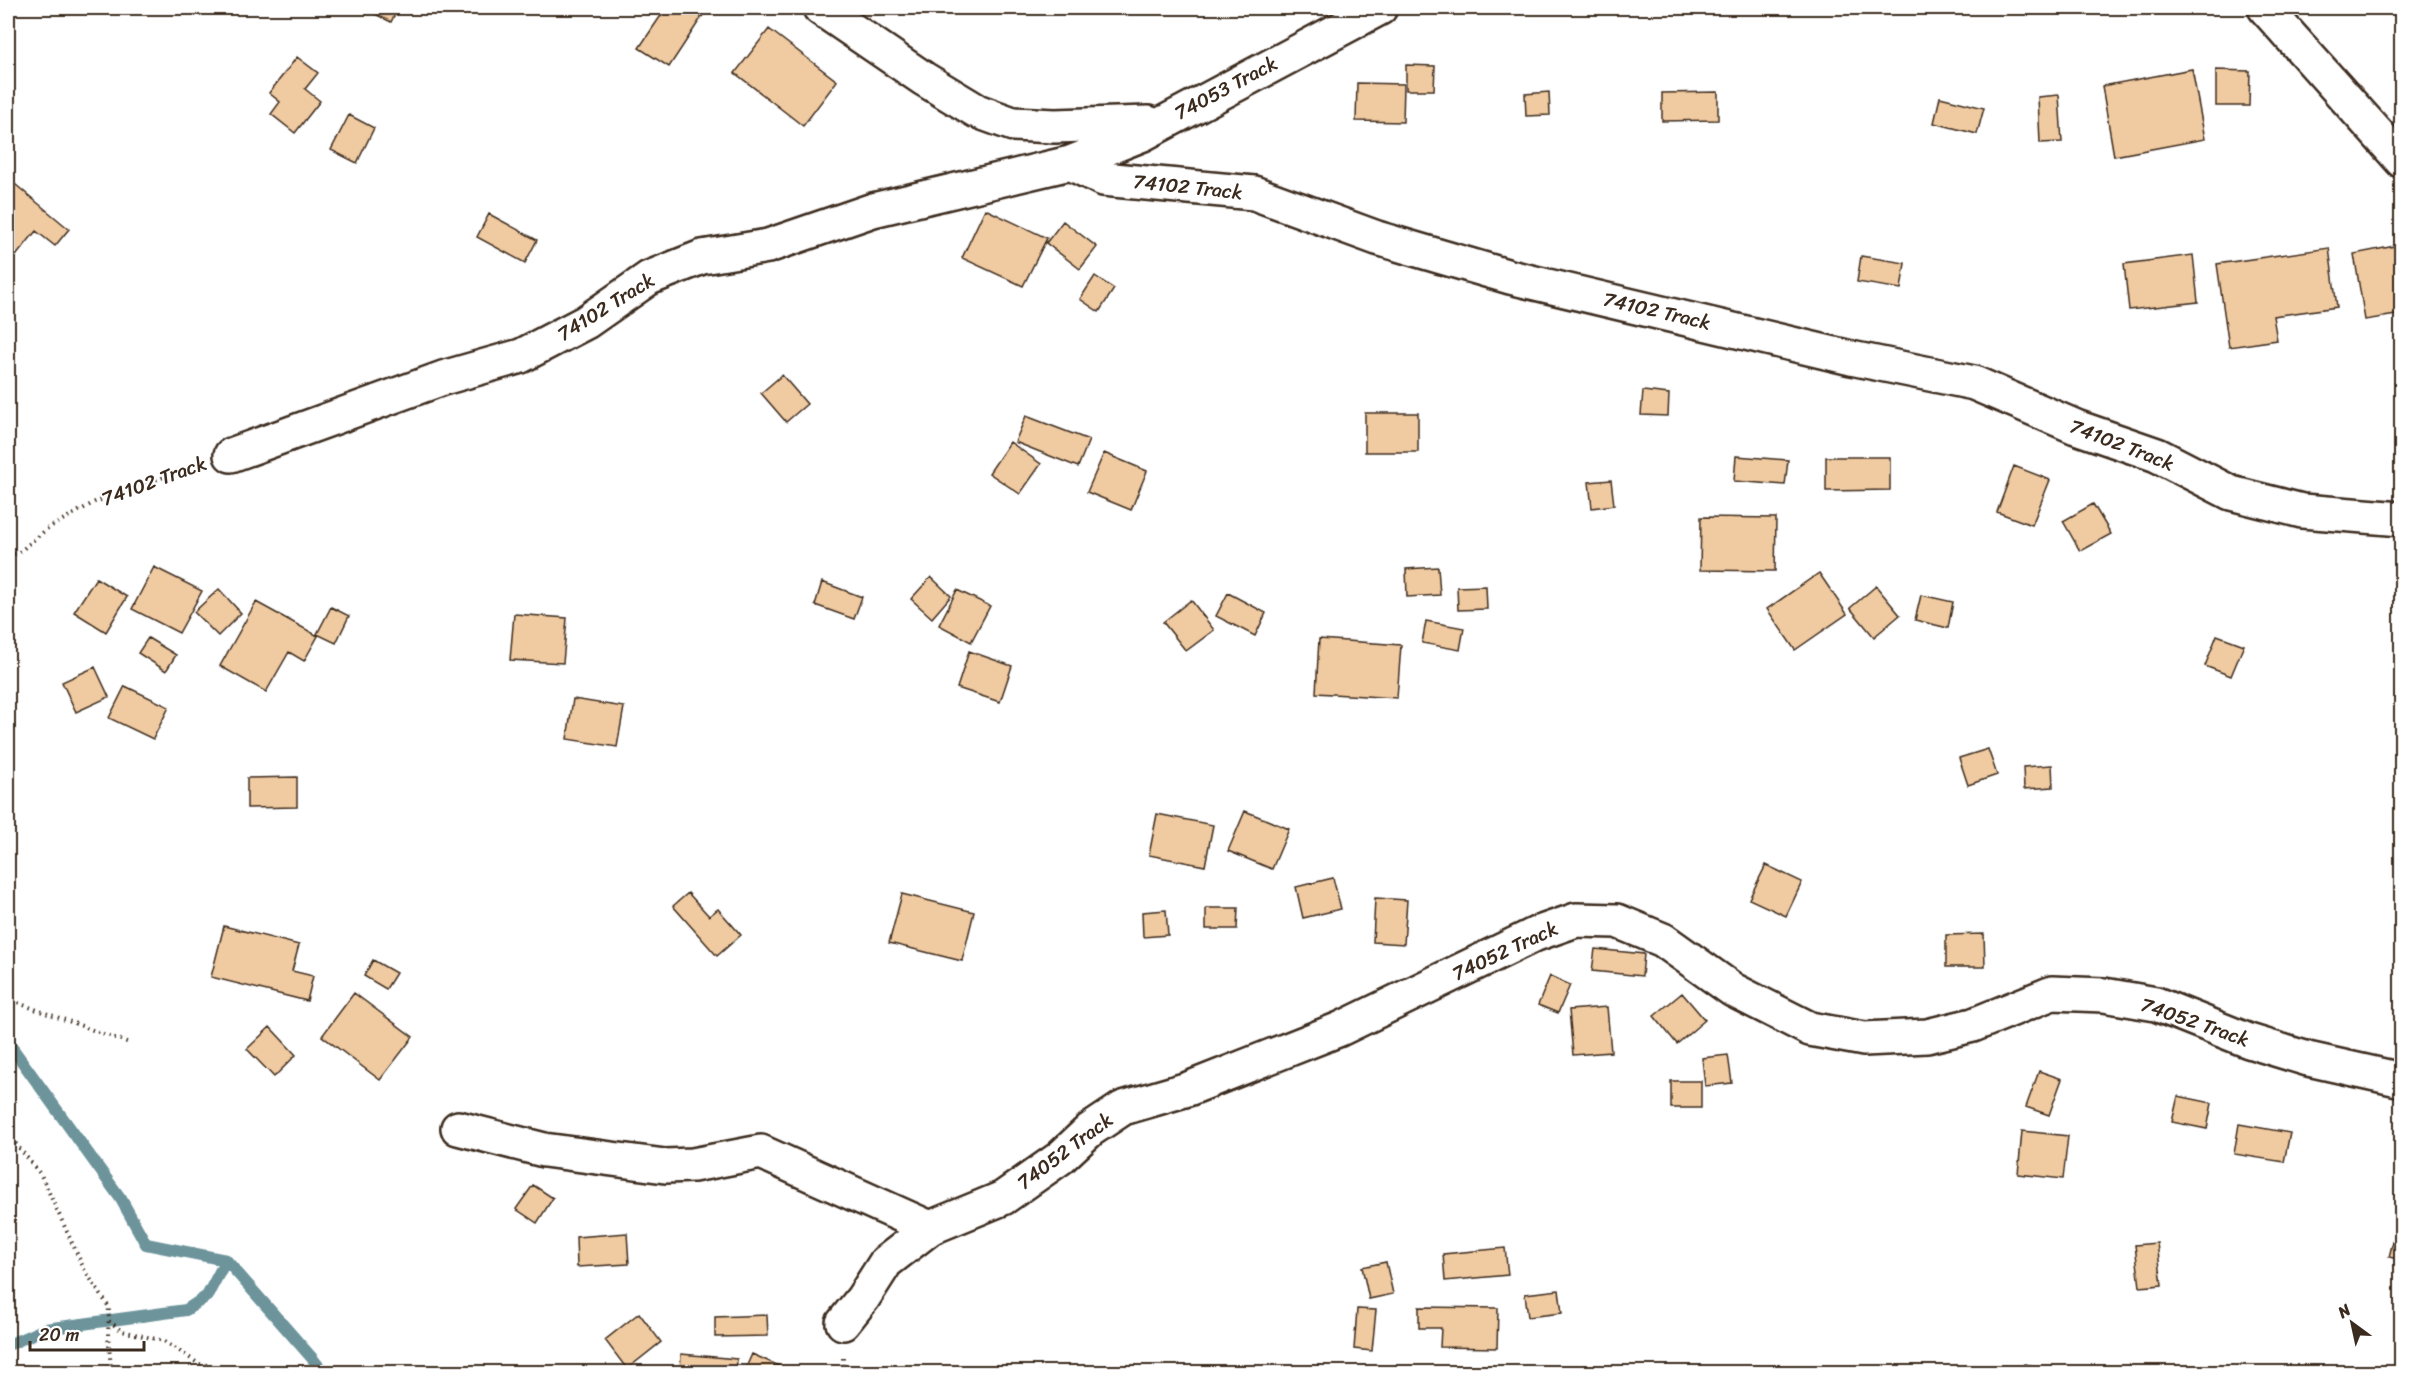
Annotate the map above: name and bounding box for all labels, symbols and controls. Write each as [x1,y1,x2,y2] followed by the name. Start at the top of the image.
[1168,46,1284,130] street label: 74053 Track
[1131,164,1245,210] street label: 74102 Track
[550,263,662,351] street label: 74102 Track
[1599,282,1715,340] street label: 74102 Track
[2064,409,2180,481] street label: 74102 Track
[96,446,212,516] street label: 74102 Track
[1446,911,1564,991] street label: 74052 Track
[2136,987,2254,1057] street label: 74052 Track
[1009,1103,1121,1199] street label: 74052 Track
[2322,1293,2382,1353] north arrow
[2331,1295,2357,1327] text: N
[30,1314,144,1352] scale bar
[39,1319,79,1351] text: 20 m

